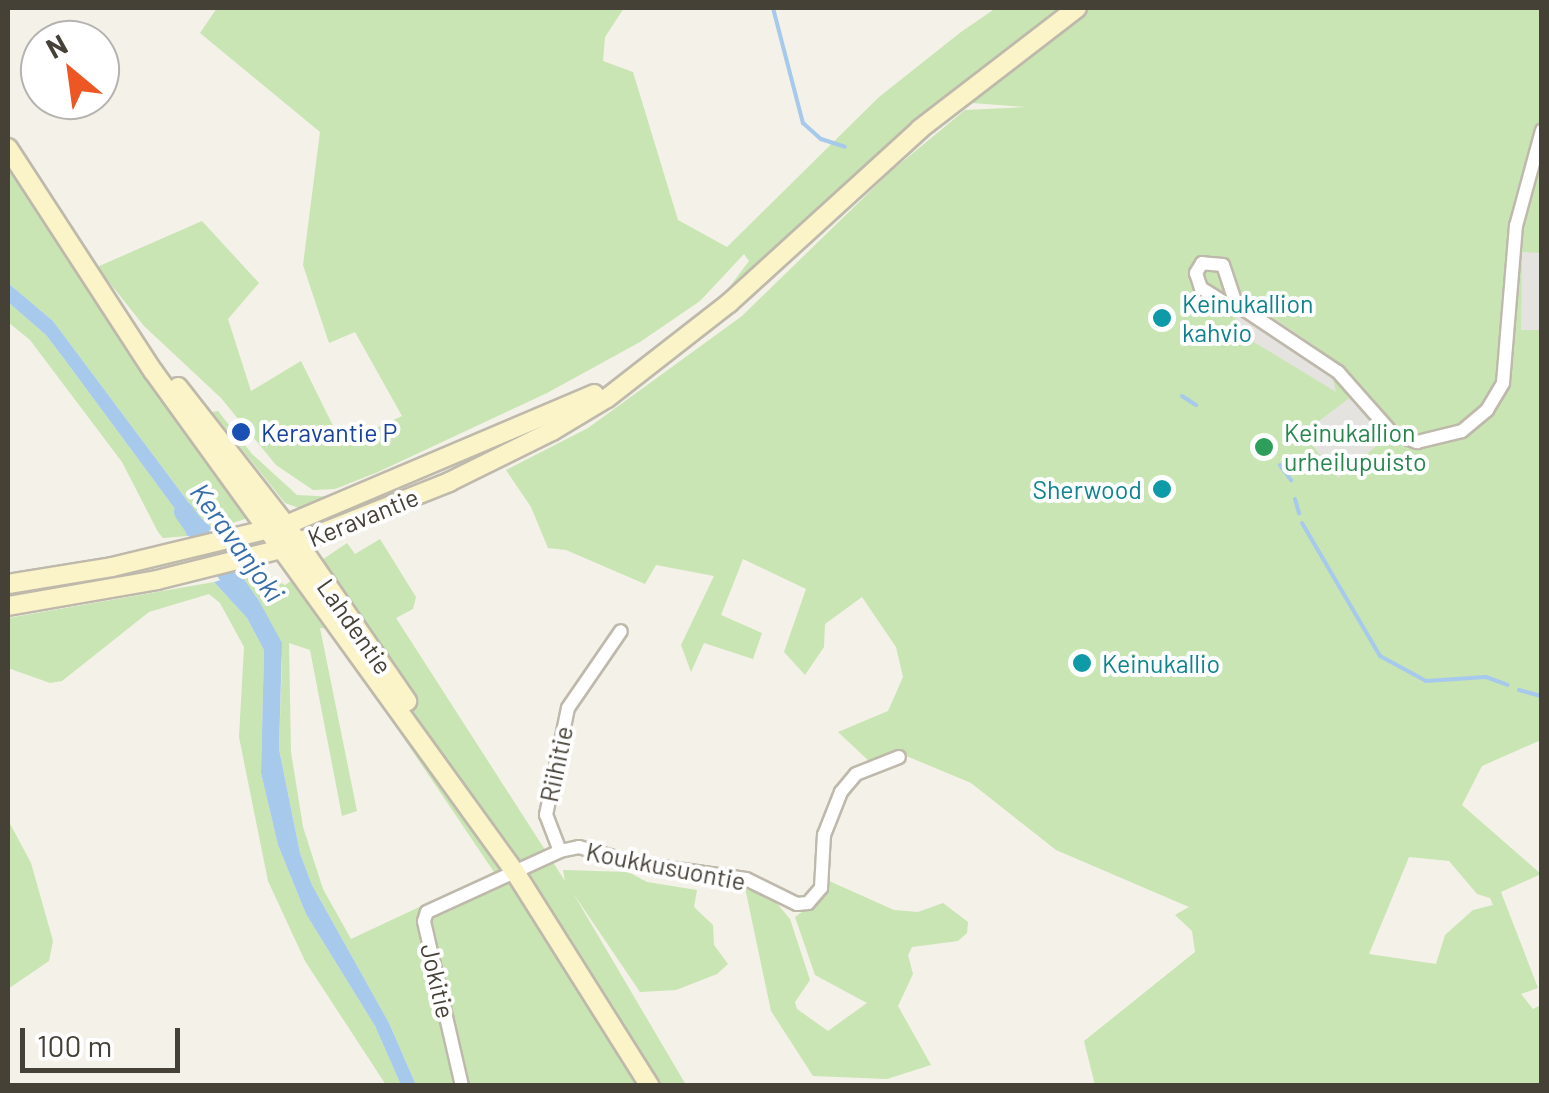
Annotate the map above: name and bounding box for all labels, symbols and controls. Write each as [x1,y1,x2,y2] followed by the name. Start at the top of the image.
[20,20,120,120] north arrow
[40,26,73,65] text: N
[1182,289,1314,348] place label: Keinukallion kahvio
[1151,307,1173,329] marker: Keinukallion kahvio
[261,417,397,447] place label: Keravantie P
[1284,418,1427,477] place label: Keinukallion urheilupuisto
[230,421,252,443] marker: Keravantie P
[1253,436,1275,458] marker: Keinukallion urheilupuisto
[1032,474,1142,504] place label: Sherwood
[184,476,292,608] water label: Keravanjoki
[1151,478,1173,500] marker: Sherwood
[303,481,423,553] street label: Keravantie
[311,573,399,679] street label: Lahdentie
[1102,648,1220,678] place label: Keinukallio
[1071,652,1093,674] marker: Keinukallio
[533,723,579,805] street label: Riihitie
[584,836,748,896] street label: Koukkusuontie
[415,941,461,1021] street label: Jokitie
[25,1008,185,1070] scale bar
[37,1027,112,1063] text: 100 m

